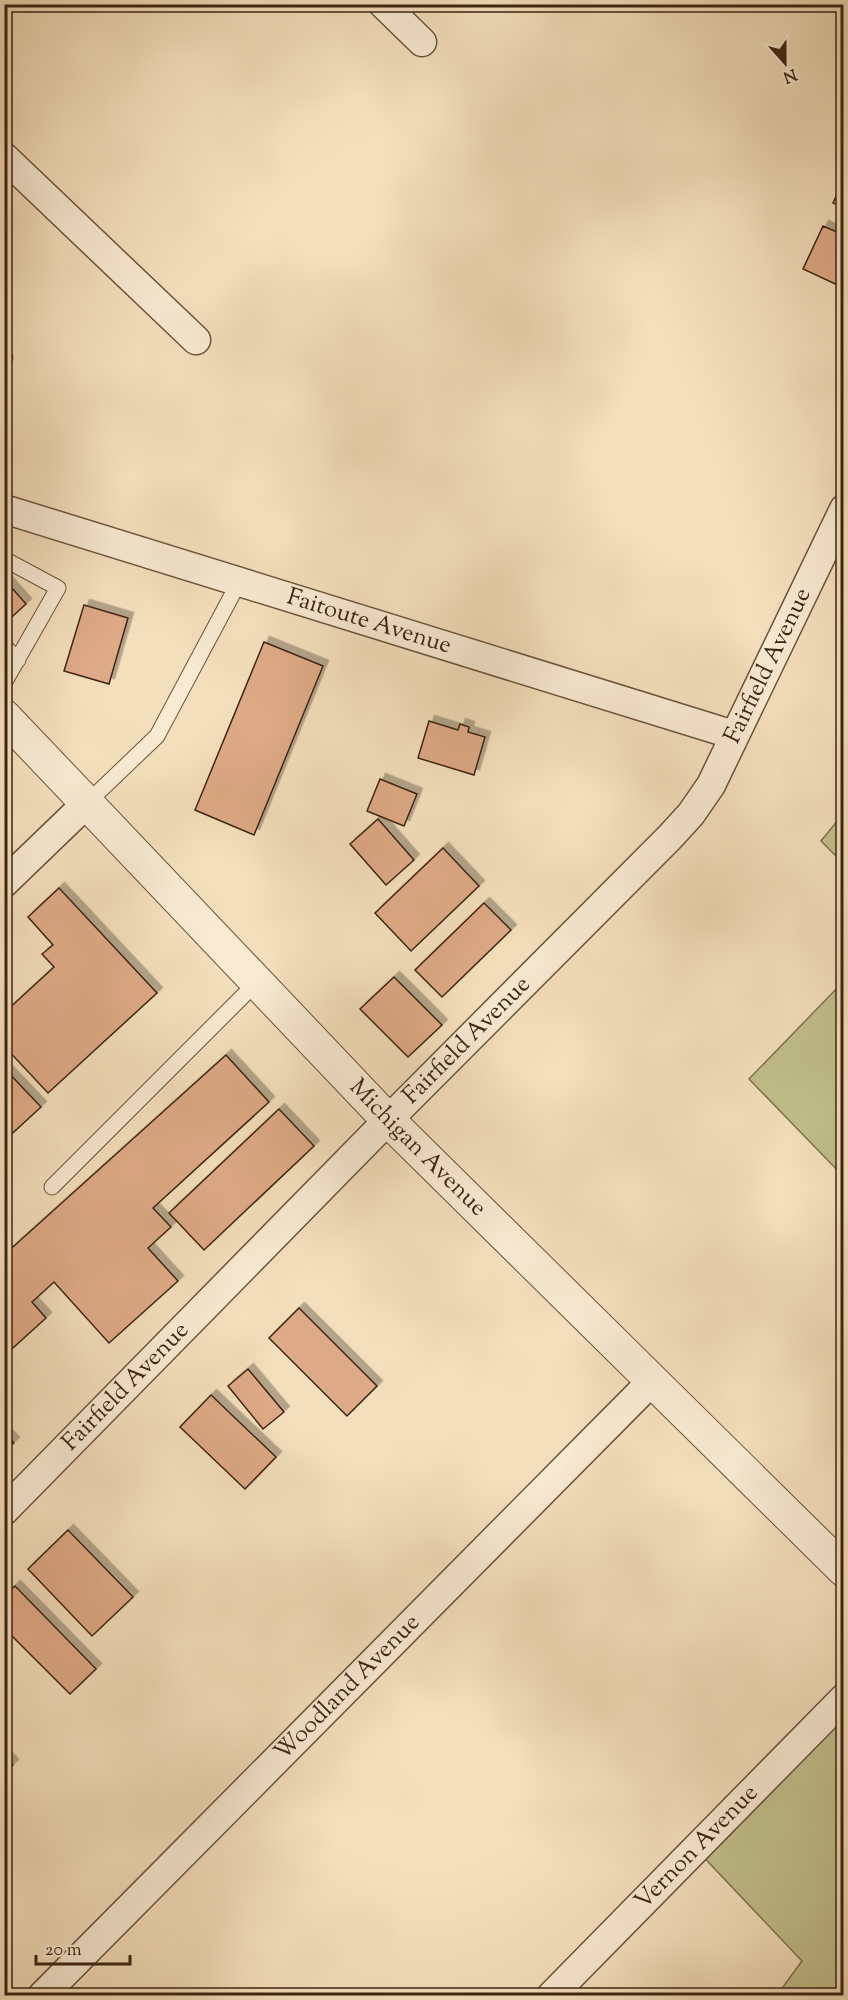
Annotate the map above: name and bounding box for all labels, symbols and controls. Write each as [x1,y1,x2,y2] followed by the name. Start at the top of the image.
[755,33,815,93] north arrow
[779,62,800,88] text: N
[282,580,455,663] street label: Faitoute Avenue
[716,582,820,750] street label: Fairfield Avenue
[395,969,539,1113] street label: Fairfield Avenue
[341,1072,494,1225] street label: Michigan Avenue
[55,1315,197,1459] street label: Fairfield Avenue
[267,1607,428,1769] street label: Woodland Avenue
[627,1777,766,1918] street label: Vernon Avenue
[36,1928,130,1966] scale bar
[45,1938,82,1964] text: 20 m

